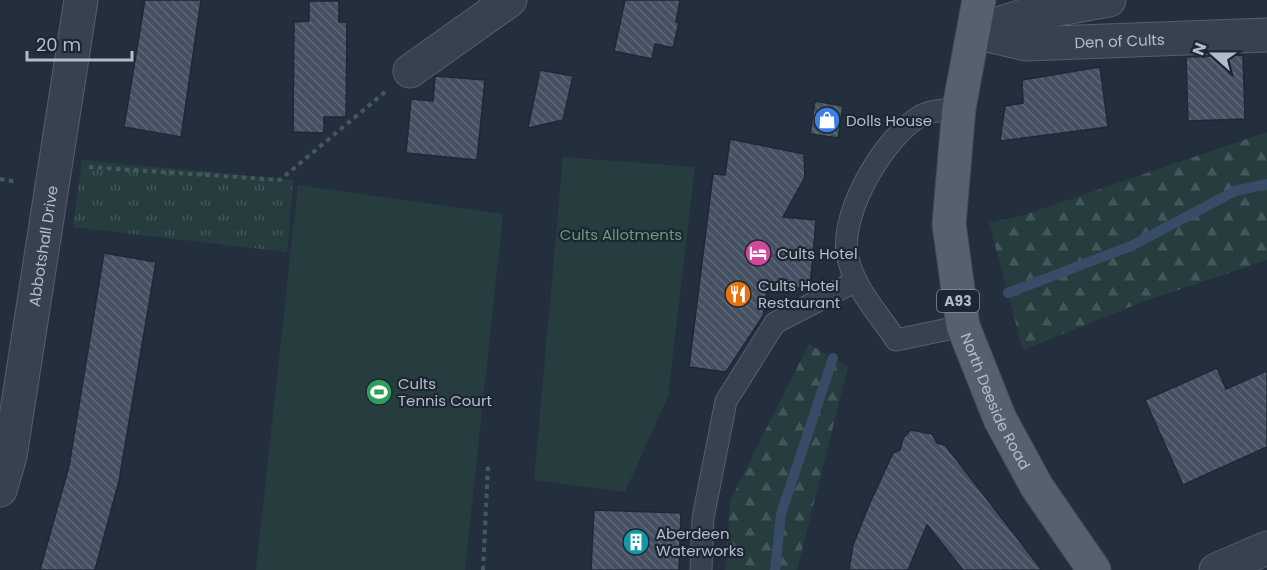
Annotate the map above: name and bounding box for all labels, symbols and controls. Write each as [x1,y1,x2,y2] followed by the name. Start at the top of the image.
[27,24,132,62] scale bar
[1183,24,1243,84] north arrow
[1074,28,1165,53] street label: Den of Cults
[36,32,81,57] text: 20 m
[1187,39,1212,59] text: N
[812,105,842,135] shop icon: Dolls House
[846,110,932,131] place label: Dolls House
[23,184,62,308] street label: Abbotshall Drive
[560,224,682,245] park label: Cults Allotments
[743,238,773,268] hotel icon: Cults Hotel
[777,243,858,264] place label: Cults Hotel
[758,275,840,313] place label: Cults Hotel Restaurant
[723,279,753,309] restaurant icon: Cults Hotel Restaurant
[937,290,979,312] road number: A93
[956,329,1036,473] street label: North Deeside Road
[398,373,492,411] place label: Cults Tennis Court
[364,377,394,407] sports icon: Cults Tennis Court
[656,523,744,561] place label: Aberdeen Waterworks
[621,527,651,557] building icon: Aberdeen Waterworks

